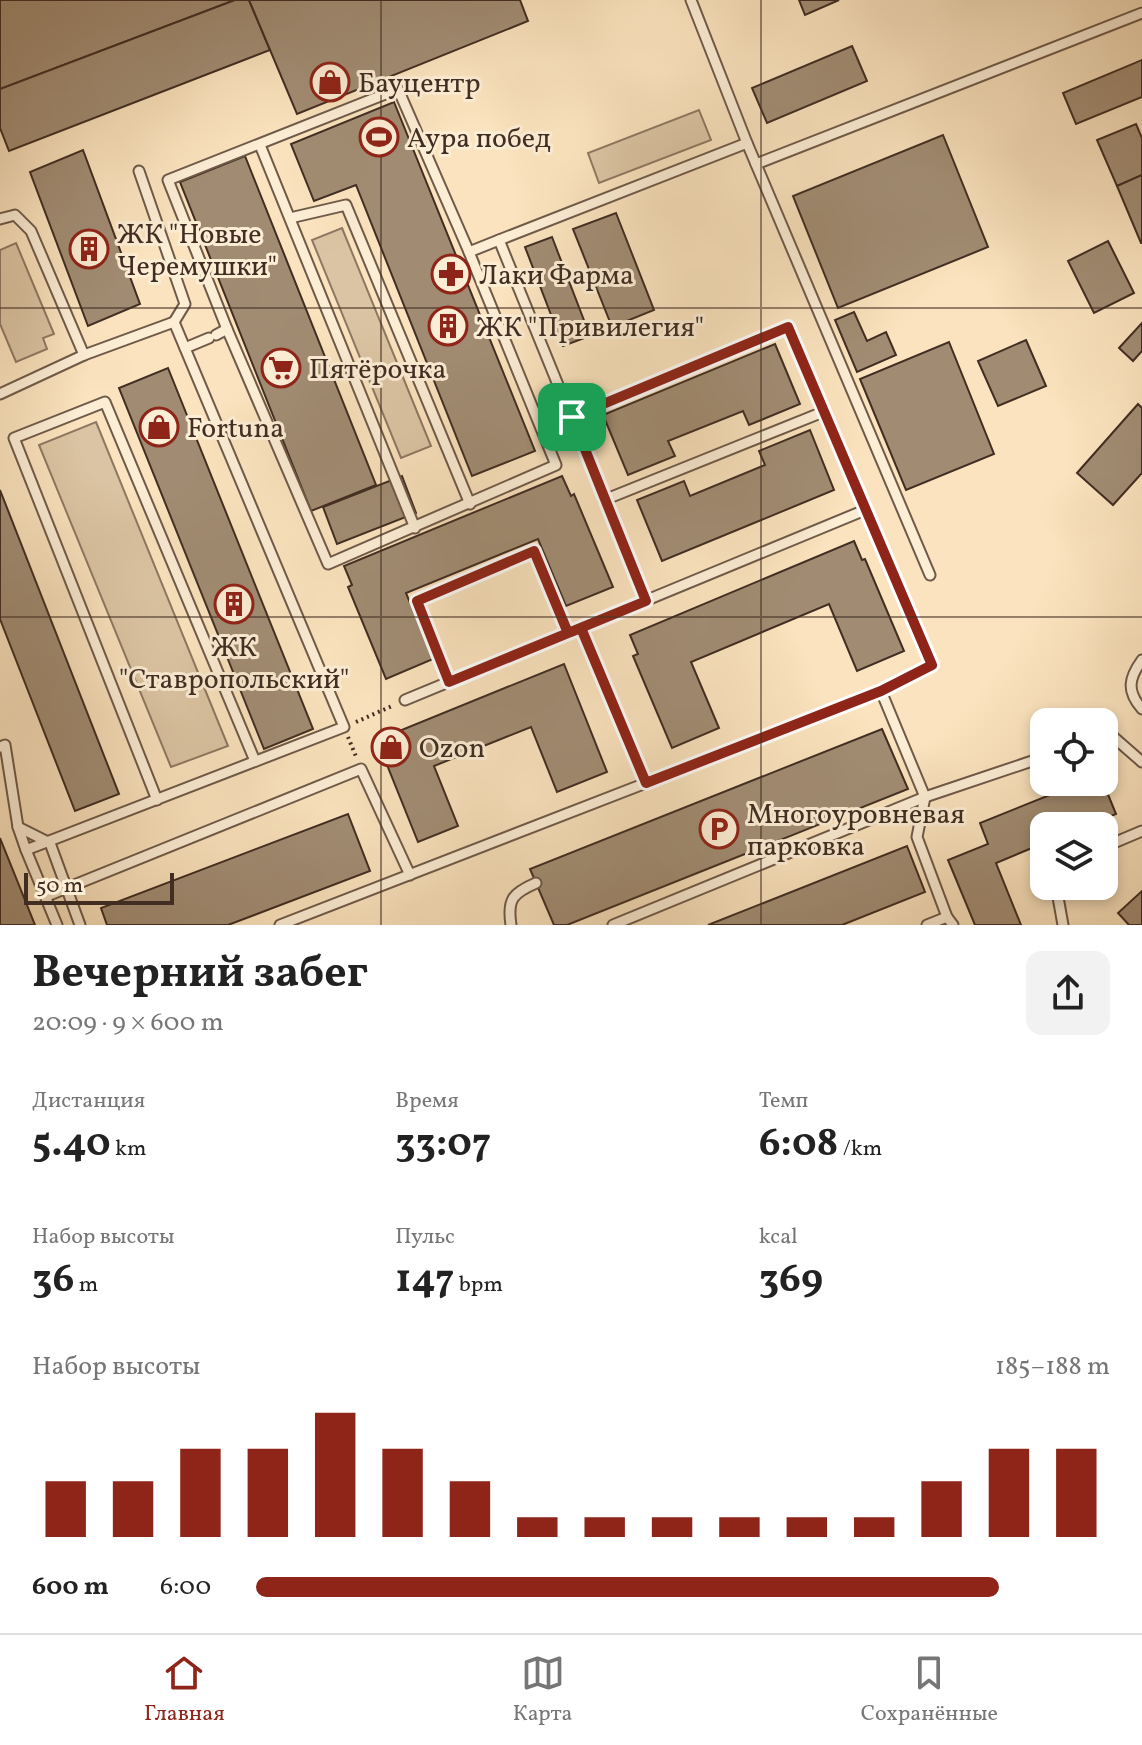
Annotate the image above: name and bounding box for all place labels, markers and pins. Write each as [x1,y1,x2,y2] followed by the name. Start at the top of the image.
[309,61,351,103] shop icon: Бауцентр
[358,65,481,104] place label: Бауцентр
[358,116,400,158] sports icon: Аура побед
[407,120,551,159] place label: Аура побед
[117,216,277,287] place label: ЖК "Новые Черемушки"
[68,228,110,270] building icon: ЖК "Новые Черемушки"
[430,253,472,295] pharmacy icon: Лаки Фарма
[479,257,634,296] place label: Лаки Фарма
[427,305,469,347] building icon: ЖК "Привилегия"
[476,309,704,348] place label: ЖК "Привилегия"
[260,347,302,389] supermarket icon: Пятёрочка
[309,351,446,390] place label: Пятёрочка
[538,383,606,451] pin
[138,406,180,448] shop icon: Fortuna
[187,410,284,449] place label: Fortuna
[213,583,255,625] building icon: ЖК "Ставропольский"
[119,629,349,700] place label: ЖК "Ставропольский"
[370,726,412,768] shop icon: Ozon
[419,730,485,769] place label: Ozon
[747,796,965,867] place label: Многоуровневая парковка
[698,808,740,850] parking icon: Многоуровневая парковка

